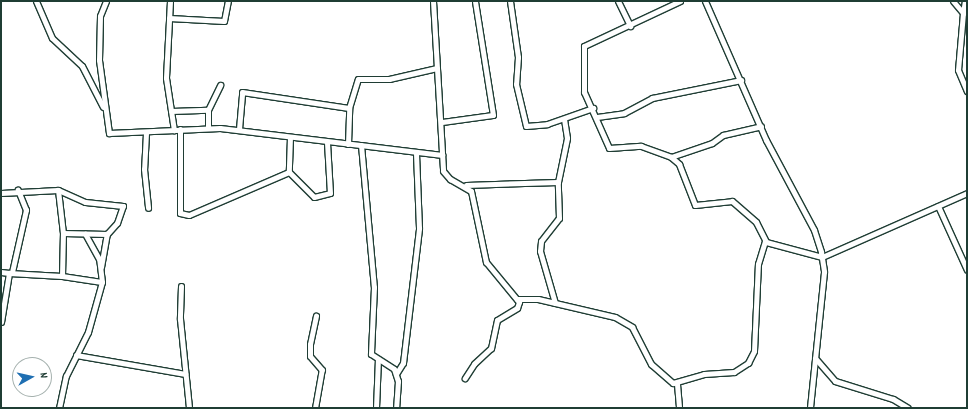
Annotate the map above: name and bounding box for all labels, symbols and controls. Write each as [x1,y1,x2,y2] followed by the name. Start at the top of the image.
[12,357,52,397] north arrow
[35,372,51,379] text: N

